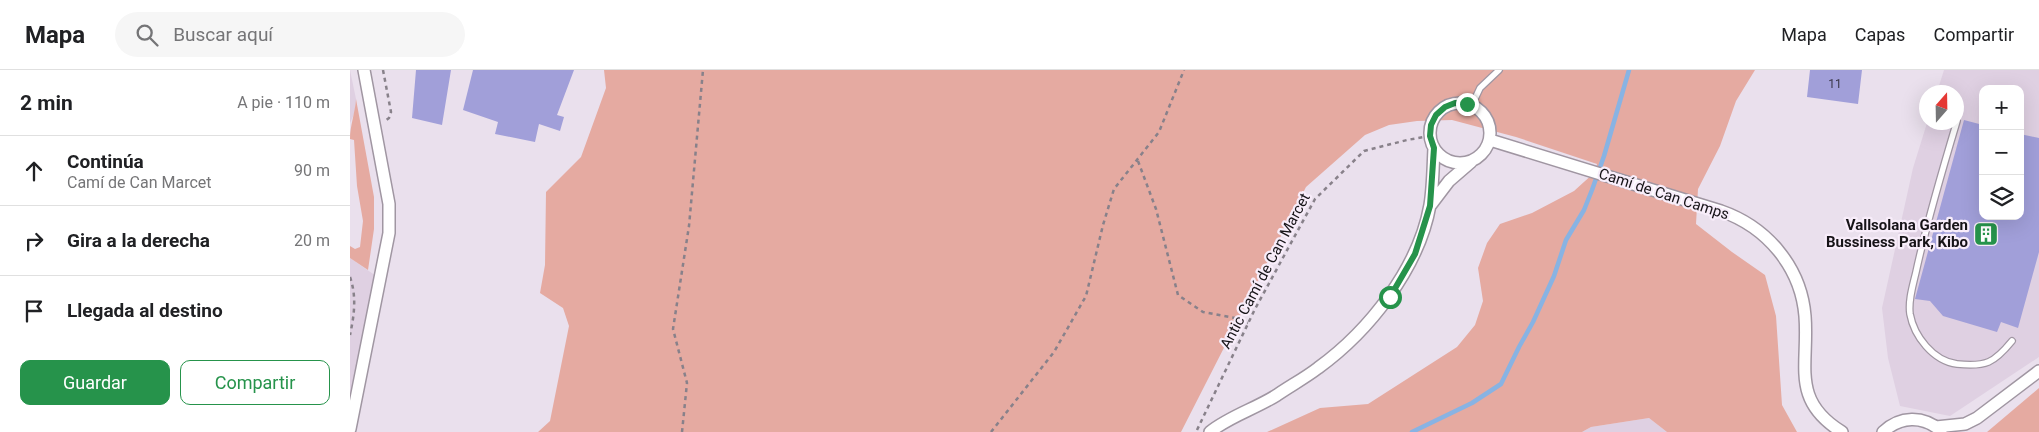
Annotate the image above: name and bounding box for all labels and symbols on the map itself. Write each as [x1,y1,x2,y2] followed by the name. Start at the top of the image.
[1828,77,1842,91] house number: 11
[1919,85,1964,130] north arrow
[1456,93,1479,116] route end
[1597,164,1731,224] street label: Camí de Can Camps
[1216,190,1314,352] street label: Antic Camí de Can Marcet
[1826,216,1968,251] place label: Vallsolana Garden Bussiness Park, Kibo
[1973,221,1999,247] building icon: Vallsolana Garden Bussiness Park, Kibo
[1379,286,1402,309] route start

